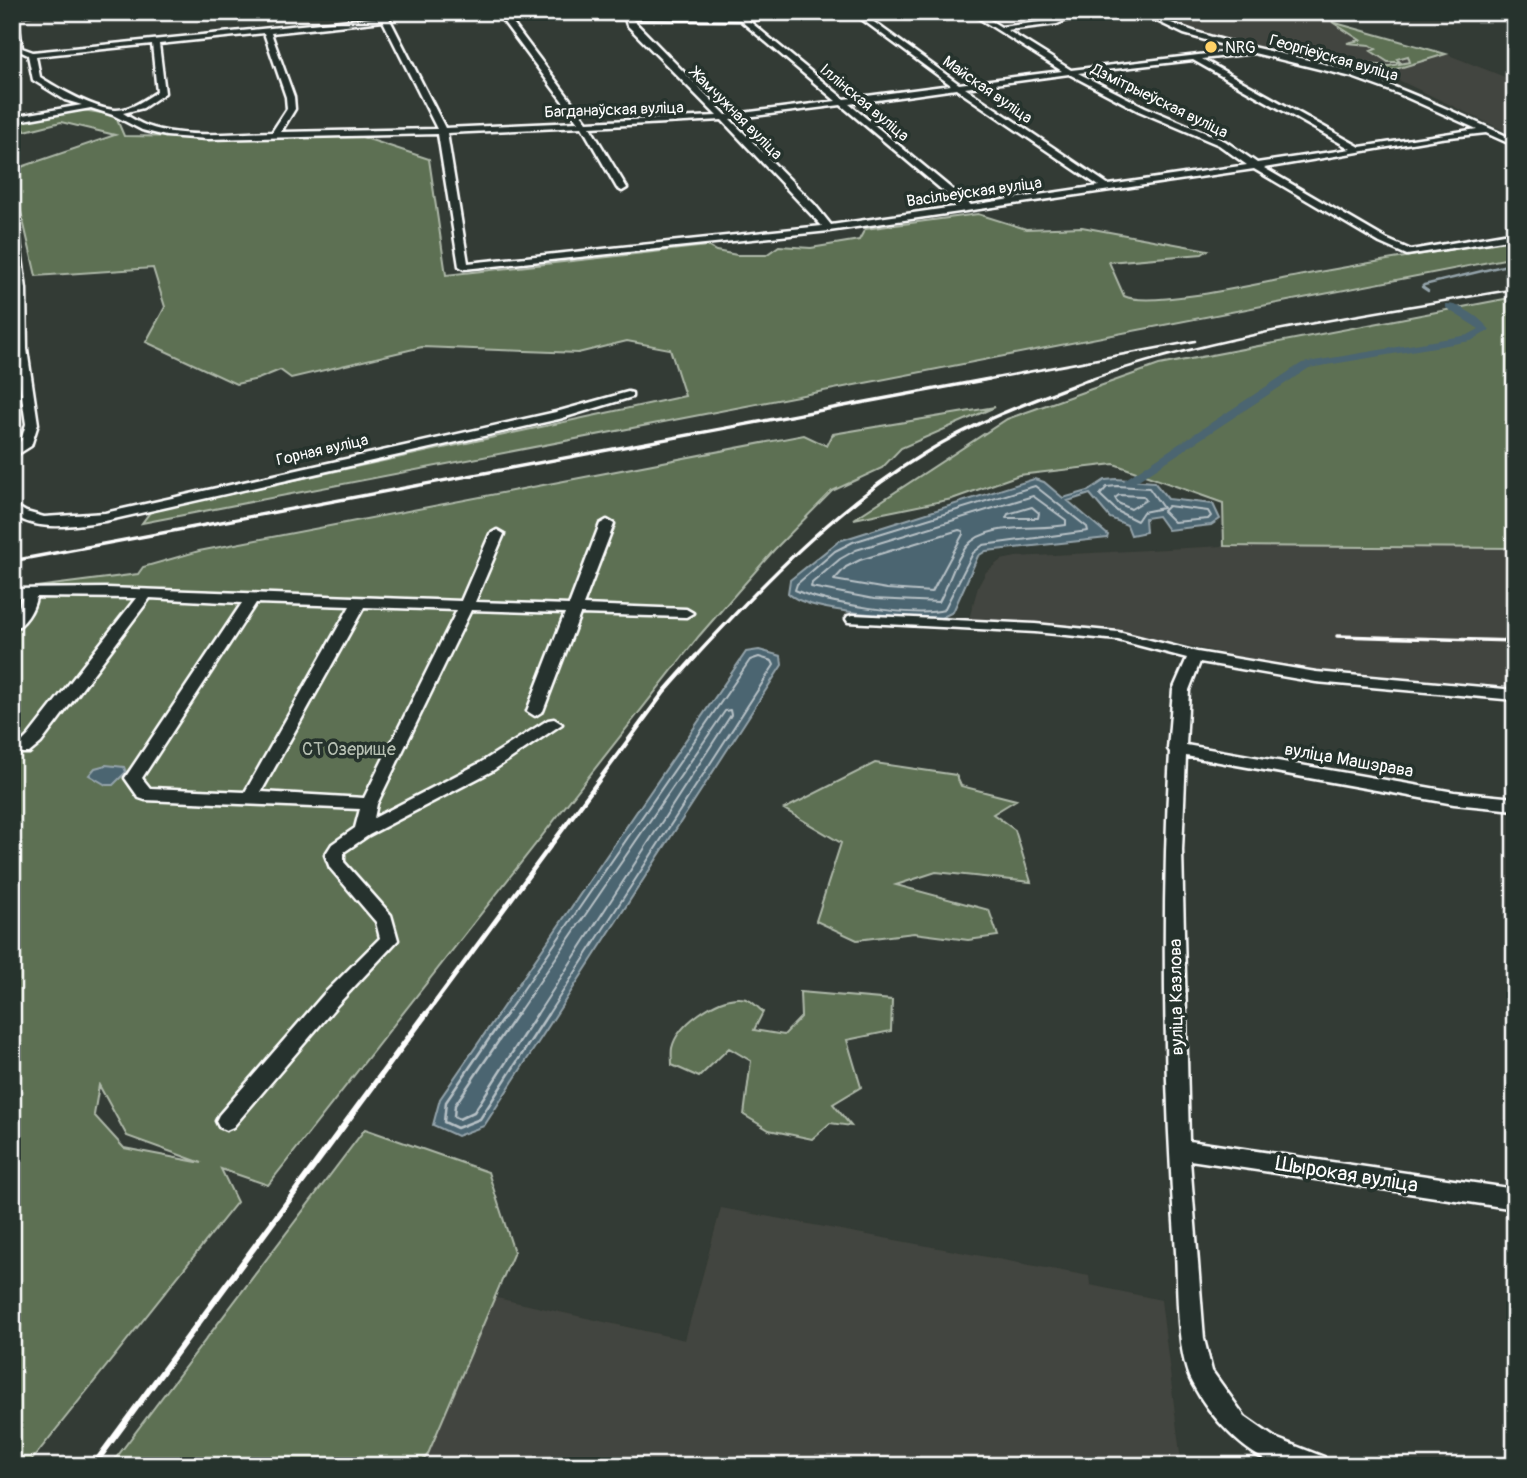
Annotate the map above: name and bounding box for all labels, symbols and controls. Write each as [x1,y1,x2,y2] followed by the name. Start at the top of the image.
[1267,30,1400,86] street label: Георгіеўская вуліца
[1225,38,1256,58] place label: NRG
[1203,39,1219,55] marker: NRG
[939,52,1036,128] street label: Майская вуліца
[1087,59,1231,143] street label: Дзмітрыеўская вуліца
[816,60,913,146] street label: Іллінская вуліца
[684,61,787,164] street label: Жамчужная вуліца
[544,98,684,122] street label: Багданаўская вуліца
[905,173,1043,211] street label: Васільеўская вуліца
[274,430,370,470] street label: Горная вуліца
[302,738,396,761] park label: СТ Озерище
[1283,738,1415,783] street label: вуліца Машэрава
[1164,939,1189,1055] street label: вуліца Казлова
[1274,1150,1420,1199] street label: Шырокая вуліца

